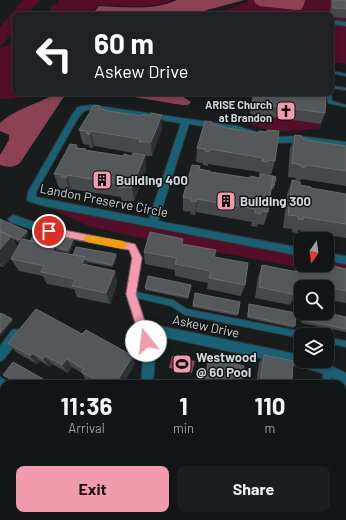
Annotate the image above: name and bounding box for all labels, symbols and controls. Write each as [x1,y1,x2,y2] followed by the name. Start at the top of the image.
[94,26,154,60] text: 60 m
[28,28,80,80] icon: left
[94,60,188,82] text: Askew Drive
[205,98,272,124] place label: ARISE Church at Brandon
[275,100,297,122] church icon: ARISE Church at Brandon
[91,169,113,191] building icon: Building 400
[116,172,188,188] place label: Building 400
[39,180,170,220] street label: Landon Preserve Circle
[215,190,237,212] building icon: Building 300
[240,193,311,209] place label: Building 300
[32,214,66,248] pin
[38,220,60,242] icon: arrive
[294,232,334,272] north arrow
[294,232,334,368] map controls
[294,280,334,320] button: search
[171,311,241,341] street label: Askew Drive
[125,320,167,362] position arrow
[294,328,334,368] button: layers
[196,349,257,380] place label: Westwood @ 60 Pool
[171,353,193,375] sports icon: Westwood @ 60 Pool
[61,391,112,420] text: 11:36
[179,391,188,420] text: 1
[255,391,285,420] text: 110
[68,420,105,436] text: Arrival
[173,420,194,436] text: min
[265,420,275,436] text: m
[16,466,169,512] button: Exit
[177,466,330,512] button: Share

